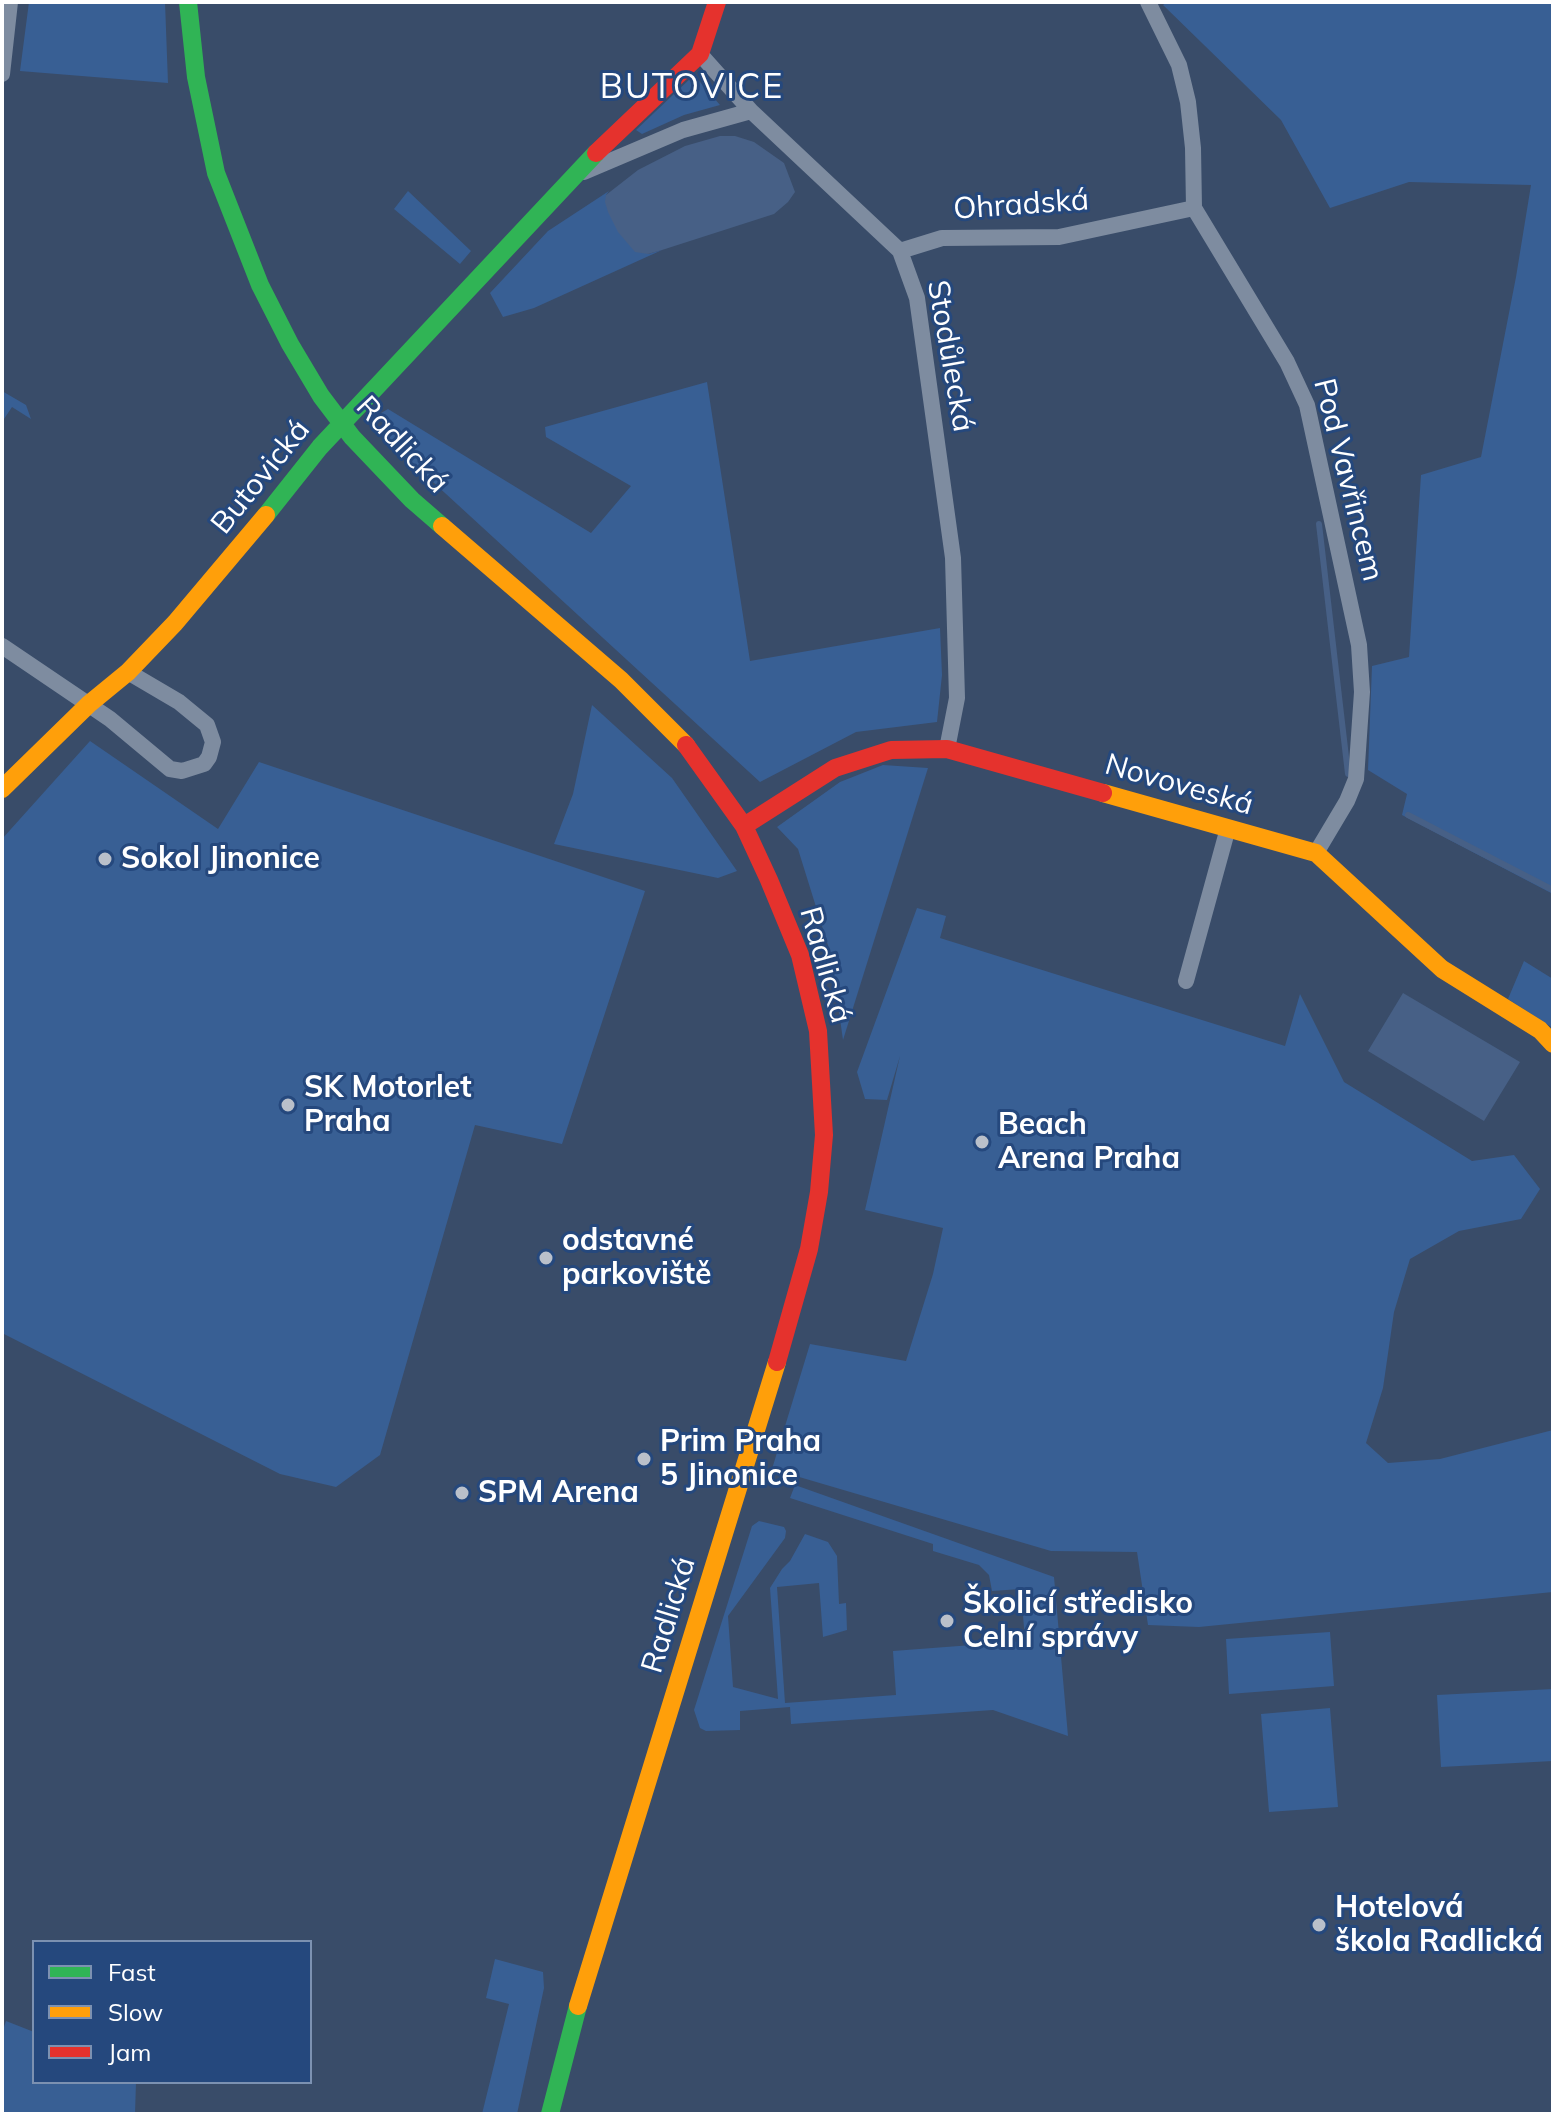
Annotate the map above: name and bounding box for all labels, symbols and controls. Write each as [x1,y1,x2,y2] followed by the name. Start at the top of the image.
[600,68,784,108] district label: BUTOVICE
[952,182,1090,228] street label: Ohradská
[919,277,981,435] street label: Stodůlecká
[1305,375,1391,585] street label: Pod Vavřincem
[348,389,456,501] street label: Radlická
[204,413,318,541] street label: Butovická
[1101,747,1257,823] street label: Novoveská
[121,841,320,877] place label: Sokol Jinonice
[96,850,114,868] marker: Sokol Jinonice
[791,903,859,1027] street label: Radlická
[304,1070,472,1140] place label: SK Motorlet Praha
[279,1096,297,1114] marker: SK Motorlet Praha
[998,1107,1180,1178] place label: Beach Arena Praha
[973,1133,991,1151] marker: Beach Arena Praha
[562,1223,711,1294] place label: odstavné parkoviště
[537,1249,555,1267] marker: odstavné parkoviště
[660,1424,821,1494] place label: Prim Praha 5 Jinonice
[635,1450,653,1468] marker: Prim Praha 5 Jinonice
[478,1475,639,1511] place label: SPM Arena
[453,1484,471,1502] marker: SPM Arena
[634,1553,704,1677] street label: Radlická
[963,1586,1193,1656] place label: Školicí středisko Celní správy
[938,1612,956,1630] marker: Školicí středisko Celní správy
[1335,1890,1543,1960] place label: Hotelová škola Radlická
[1310,1916,1328,1934] marker: Hotelová škola Radlická
[32,1940,312,2084] legend
[108,1957,156,1987] text: Fast
[108,1997,163,2027] text: Slow
[108,2037,151,2067] text: Jam

